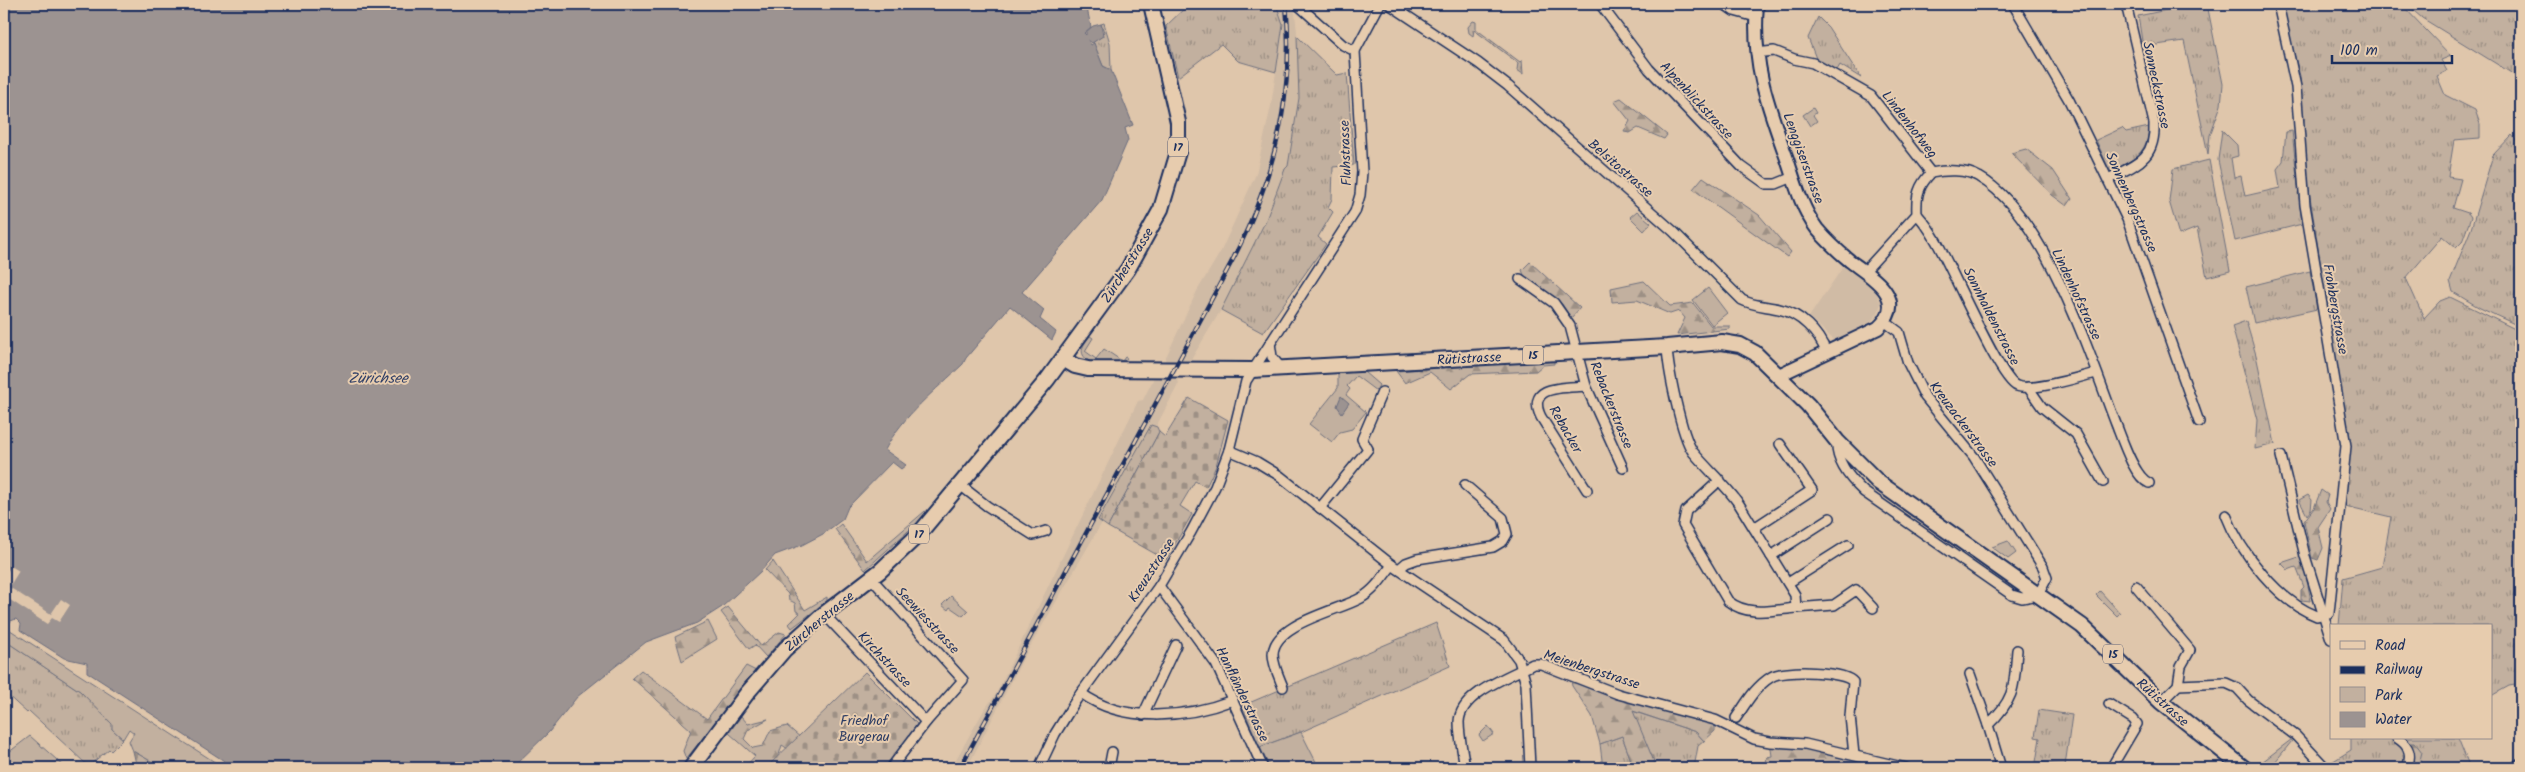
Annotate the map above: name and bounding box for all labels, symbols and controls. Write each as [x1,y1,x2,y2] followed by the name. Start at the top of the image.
[2332,32,2452,64] scale bar
[2340,39,2378,63] text: 100 m
[2136,40,2176,132] street label: Sonneckstrasse
[1654,57,1739,145] street label: Alpenblickstrasse
[1876,86,1943,163] street label: Lindenhofweg
[1776,110,1830,208] street label: Lenggiserstrasse
[1334,119,1358,186] street label: Fluhstrasse
[1583,134,1658,204] street label: Belsitostrasse
[1168,138,1188,156] road number: 17
[2099,149,2163,257] street label: Sonnenbergstrasse
[1096,223,1160,308] street label: Zürcherstrasse
[2045,245,2107,345] street label: Lindenhofstrasse
[2316,262,2354,357] street label: Frohbergstrasse
[1957,263,2026,370] street label: Sonnhaldenstrasse
[1436,346,1502,372] street label: Rütistrasse
[1523,346,1543,364] road number: 15
[1583,358,1639,453] street label: Rebackerstrasse
[348,367,409,391] water label: Zürichsee
[1923,377,2003,473] street label: Kreuzackerstrasse
[1543,401,1588,459] street label: Rebacker
[909,524,929,544] road number: 17
[1123,533,1181,607] street label: Kreuzstrasse
[890,582,965,660] street label: Seewiesstrasse
[780,585,860,658] street label: Zürcherstrasse
[2330,624,2492,740] legend
[852,626,917,694] street label: Kirchstrasse
[2375,634,2406,658] text: Road
[1209,643,1275,747] street label: Hanfländerstrasse
[1541,644,1643,696] street label: Meienbergstrasse
[2103,644,2123,664] road number: 15
[2375,658,2423,682] text: Railway
[2131,673,2194,733] street label: Rütistrasse
[2375,684,2403,708] text: Park
[2375,708,2412,732] text: Water
[838,710,890,748] park label: Friedhof Burgerau

